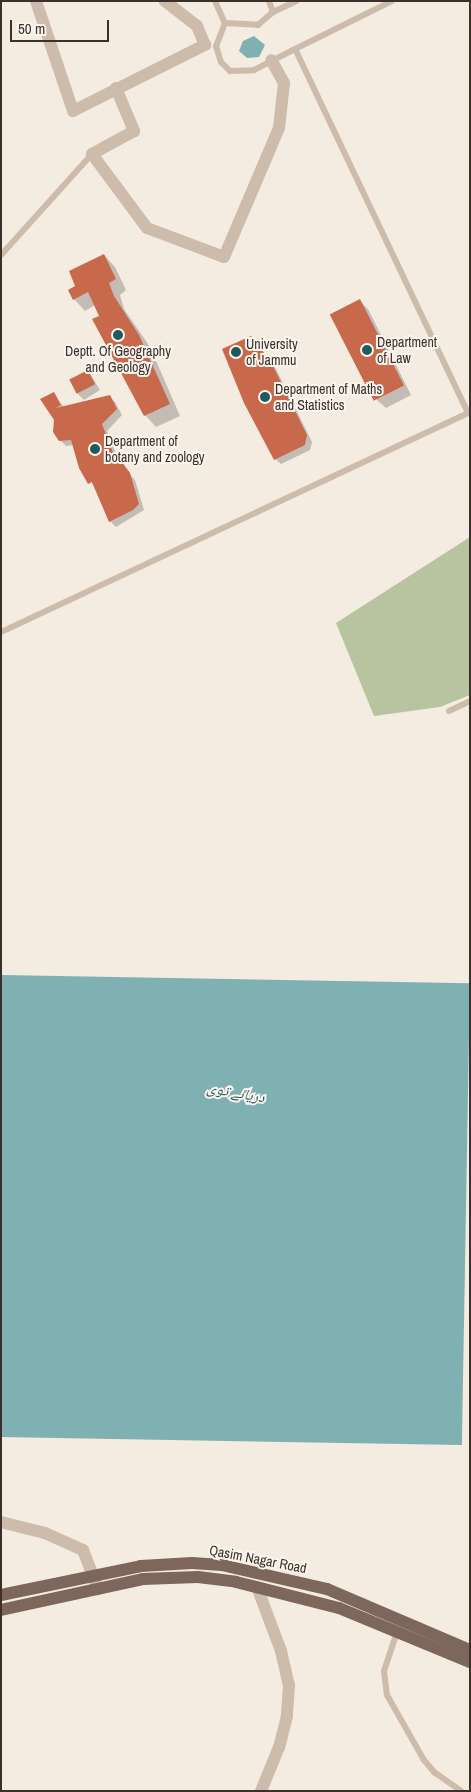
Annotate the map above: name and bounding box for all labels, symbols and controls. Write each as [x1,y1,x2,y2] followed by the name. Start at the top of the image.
[12,10,111,42] scale bar
[18,18,45,39] text: 50 m
[112,329,124,341] marker: Deptt. Of Geography and Geology
[377,334,437,367] place label: Department of Law
[246,336,298,368] place label: University of Jammu
[65,343,171,376] place label: Deptt. Of Geography and Geology
[361,344,373,356] marker: Department of Law
[230,346,242,358] marker: University of Jammu
[275,381,382,414] place label: Department of Maths and Statistics
[259,391,271,403] marker: Department of Maths and Statistics
[105,433,205,466] place label: Department of botany and zoology
[89,443,101,455] marker: Department of botany and zoology
[206,1078,266,1106] water label: دریائے توی
[208,1541,308,1577] street label: Qasim Nagar Road

